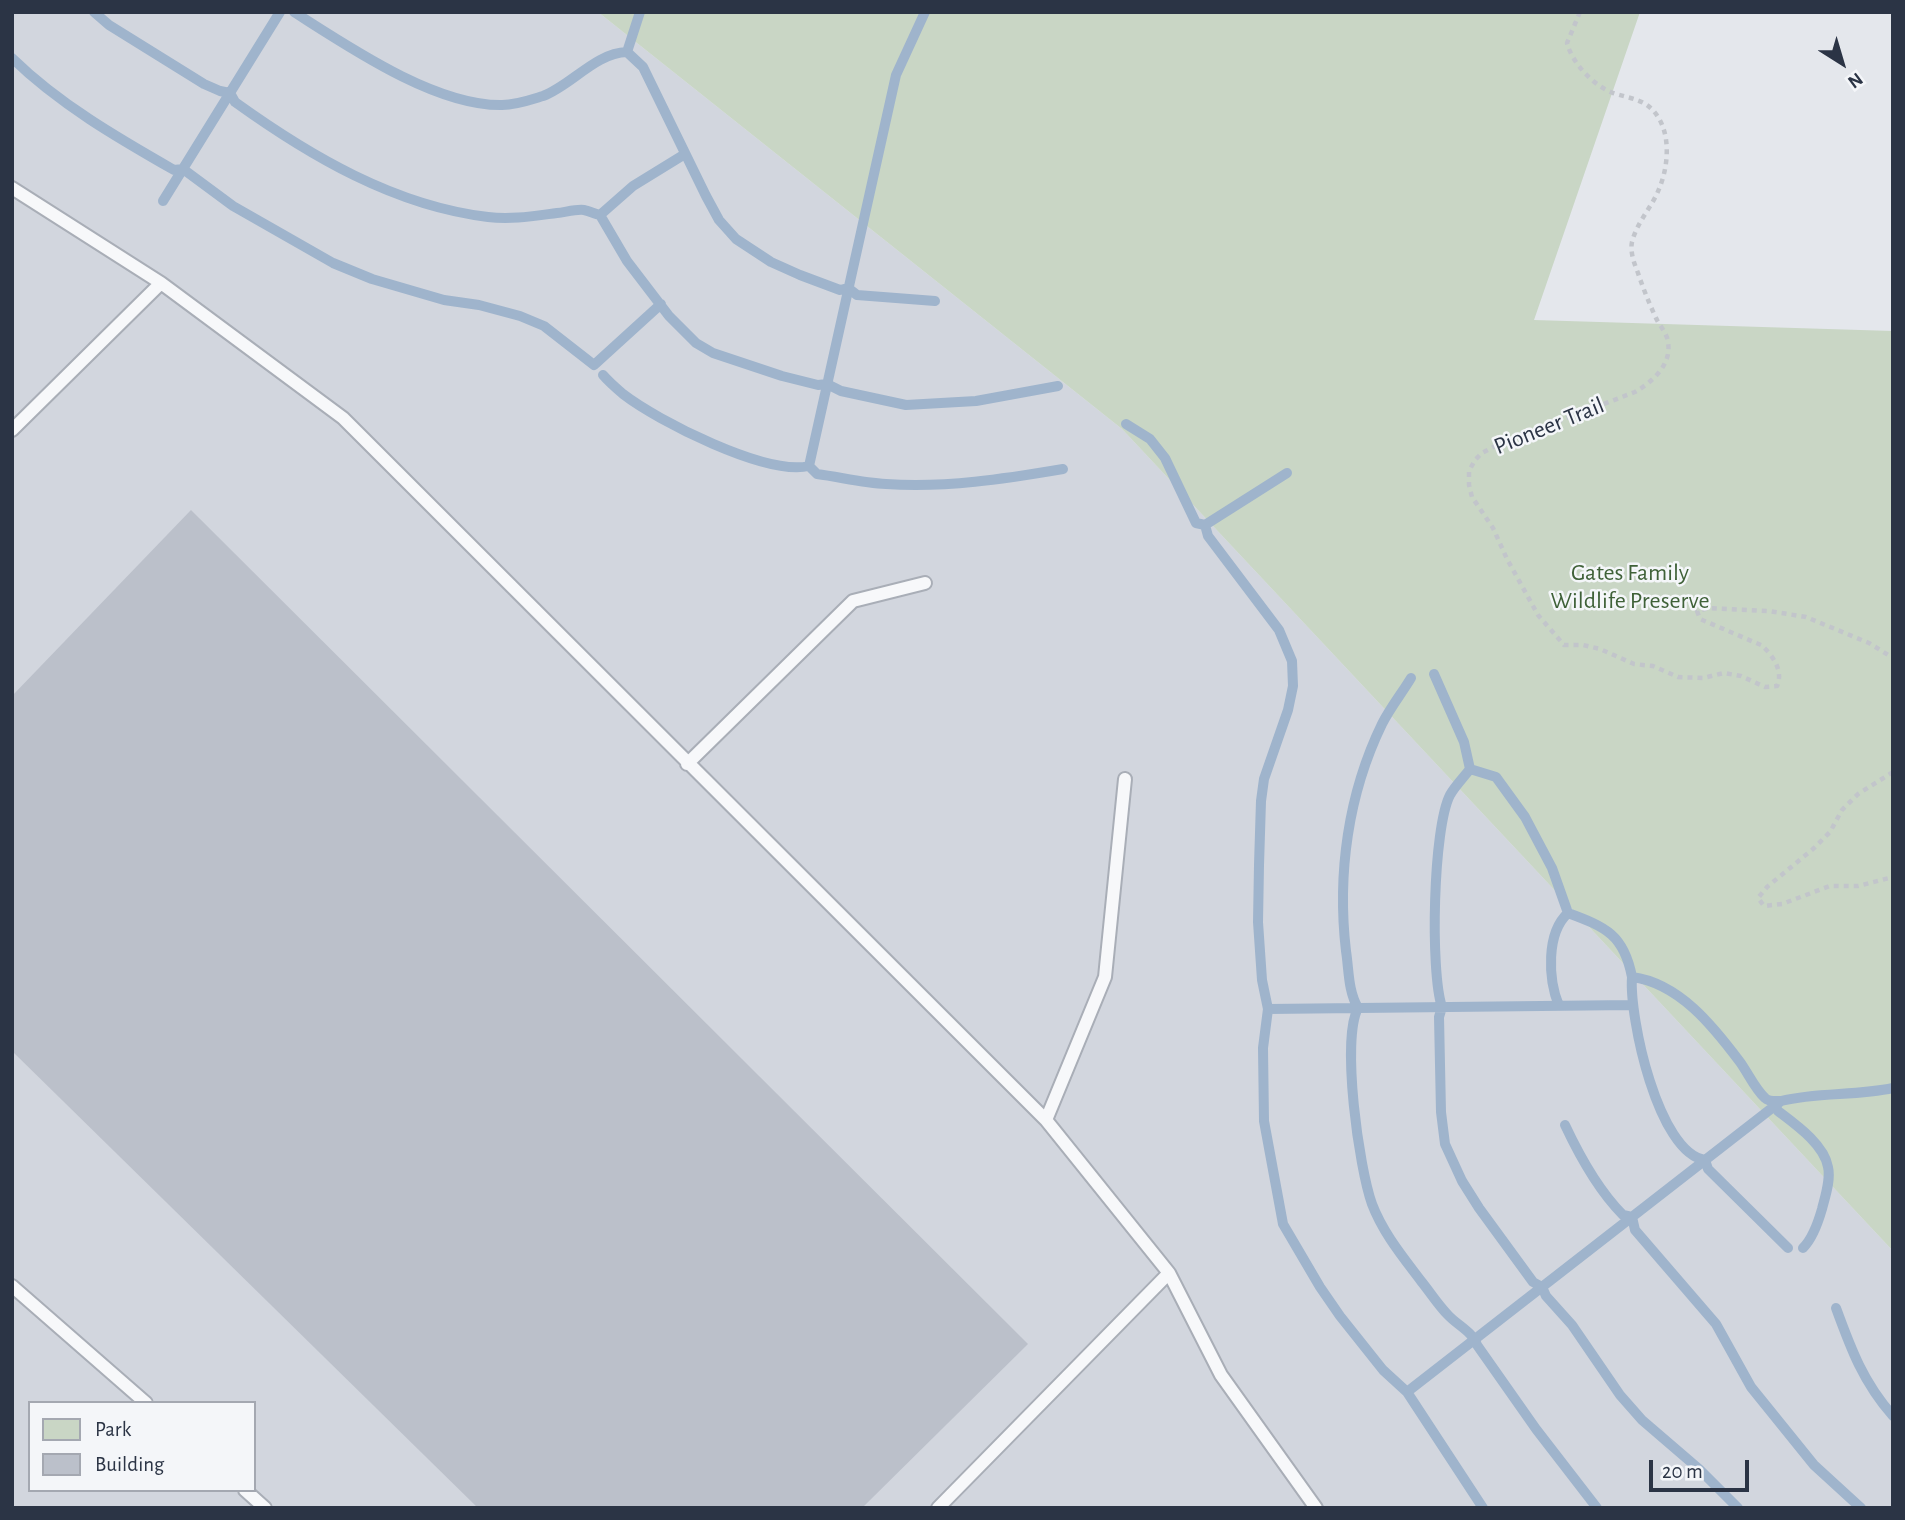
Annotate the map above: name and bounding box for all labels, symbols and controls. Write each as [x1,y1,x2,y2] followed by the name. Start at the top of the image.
[1807,28,1877,98] north arrow
[1844,69,1866,92] text: N
[1490,391,1608,461] street label: Pioneer Trail
[1551,559,1709,615] park label: Gates Family Wildlife Preserve
[28,1401,256,1492] legend
[95,1419,131,1440] text: Park
[1653,1446,1753,1490] scale bar
[95,1454,164,1475] text: Building
[1662,1461,1703,1482] text: 20 m

